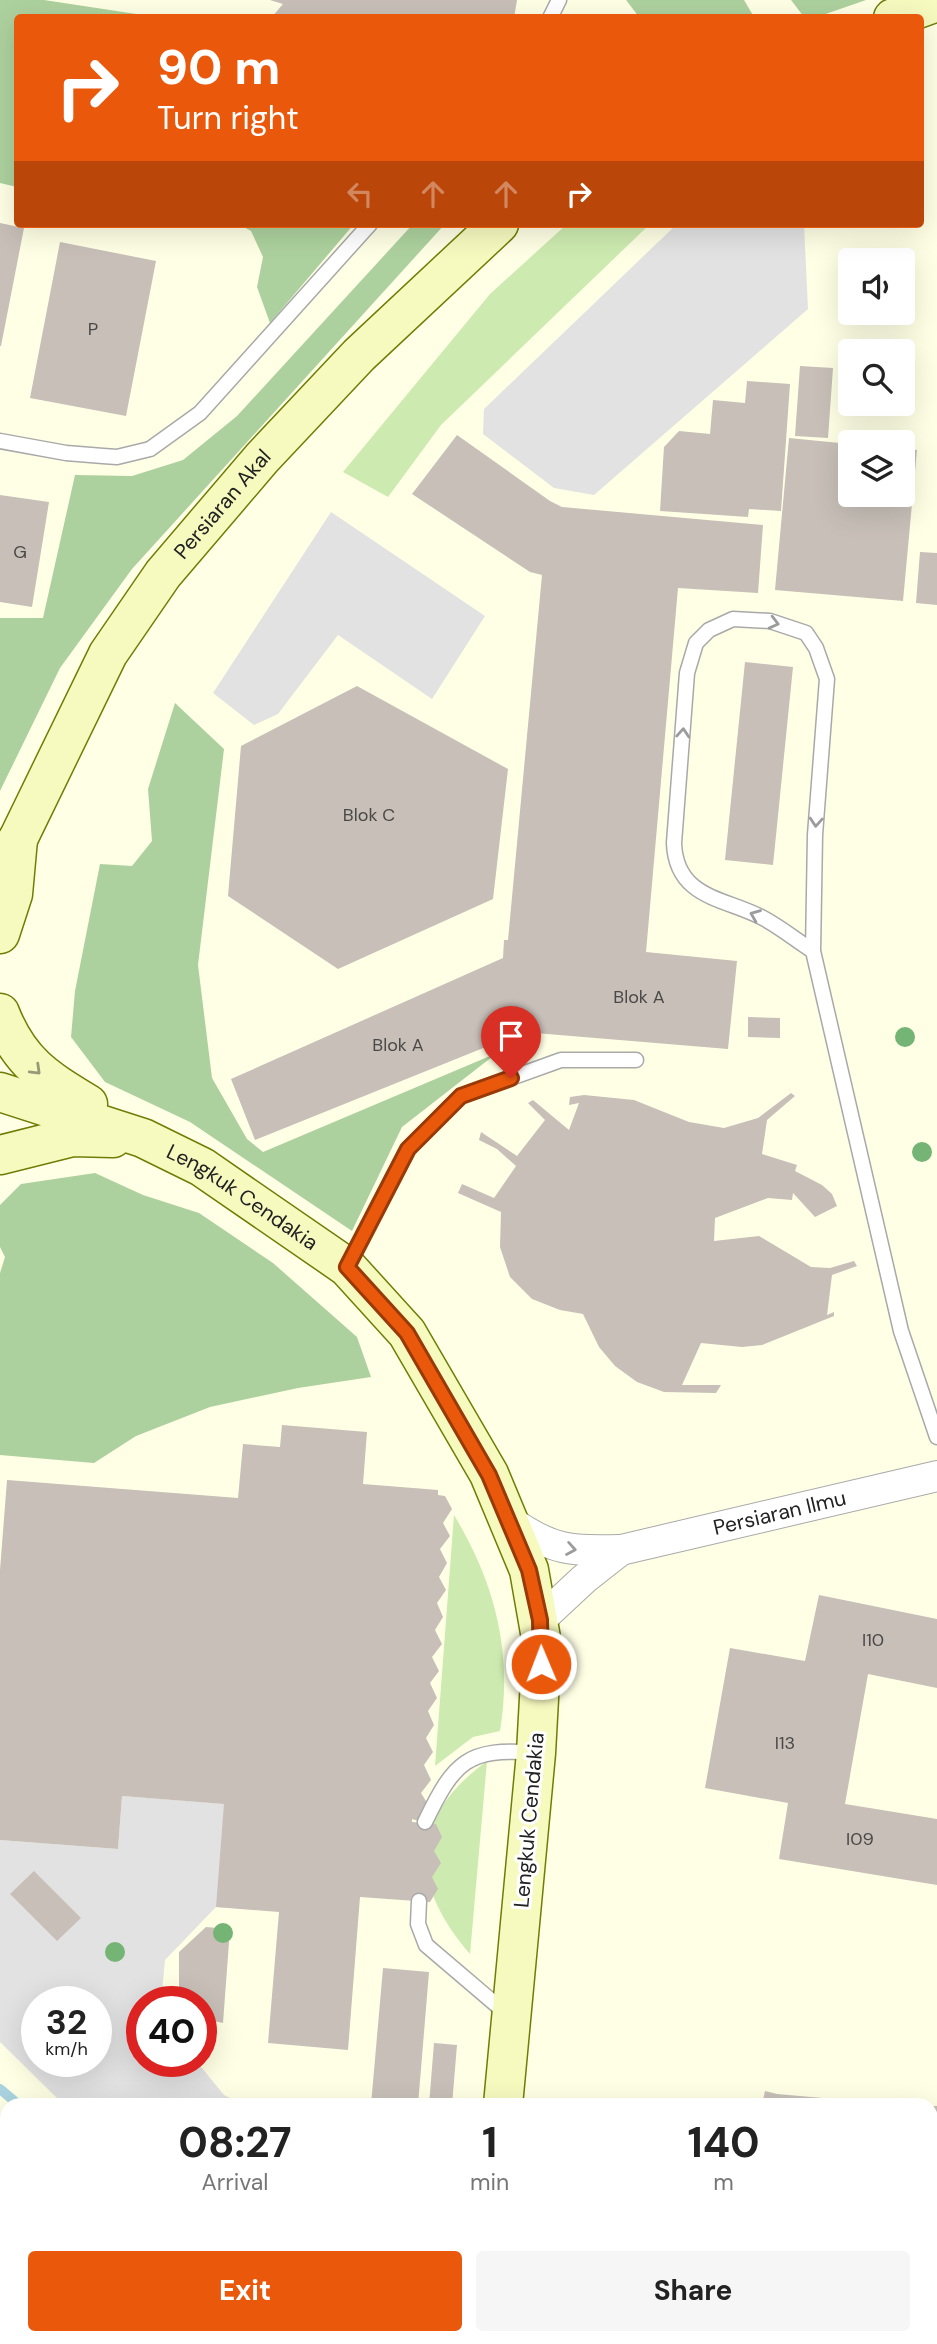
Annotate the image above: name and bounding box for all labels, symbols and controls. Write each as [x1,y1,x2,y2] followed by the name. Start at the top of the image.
[157,35,280,99] text: 90 m
[42,42,133,133] icon: right
[157,97,299,139] text: Turn right
[341,175,379,213] icon: left
[414,175,452,213] icon: ahead
[487,175,525,213] icon: ahead
[560,175,598,213] icon: right
[838,248,915,507] map controls
[838,248,915,325] button: sound
[88,317,98,341] house number: P
[838,339,915,416] button: search
[838,430,915,507] button: layers
[168,443,277,565] street label: Persiaran Akal
[13,540,27,564] house number: G
[768,615,780,629] one-way arrow
[675,728,690,739] one-way arrow
[343,803,395,827] house number: Blok C
[809,817,824,828] one-way arrow
[750,909,762,923] one-way arrow
[613,985,665,1009] house number: Blok A
[481,1006,541,1078] pin
[492,1017,530,1055] icon: arrive
[372,1033,424,1057] house number: Blok A
[28,1061,41,1074] one-way arrow
[162,1138,324,1257] street label: Lengkuk Cendakia
[711,1484,849,1542] street label: Persiaran Ilmu
[565,1541,577,1556] one-way arrow
[504,1627,578,1701] position arrow
[862,1628,884,1652] house number: I10
[507,1731,551,1909] street label: Lengkuk Cendakia
[775,1731,795,1755] house number: I13
[846,1827,874,1851] house number: I09
[126,1986,217,2077] speed limit sign: 40
[46,1999,87,2045] text: 32
[45,2037,88,2061] text: km/h
[178,2115,292,2170] text: 08:27
[482,2115,497,2170] text: 1
[687,2115,760,2170] text: 140
[201,2167,268,2197] text: Arrival
[470,2167,509,2197] text: min
[713,2167,734,2197] text: m
[28,2251,462,2331] button: Exit
[476,2251,910,2331] button: Share

